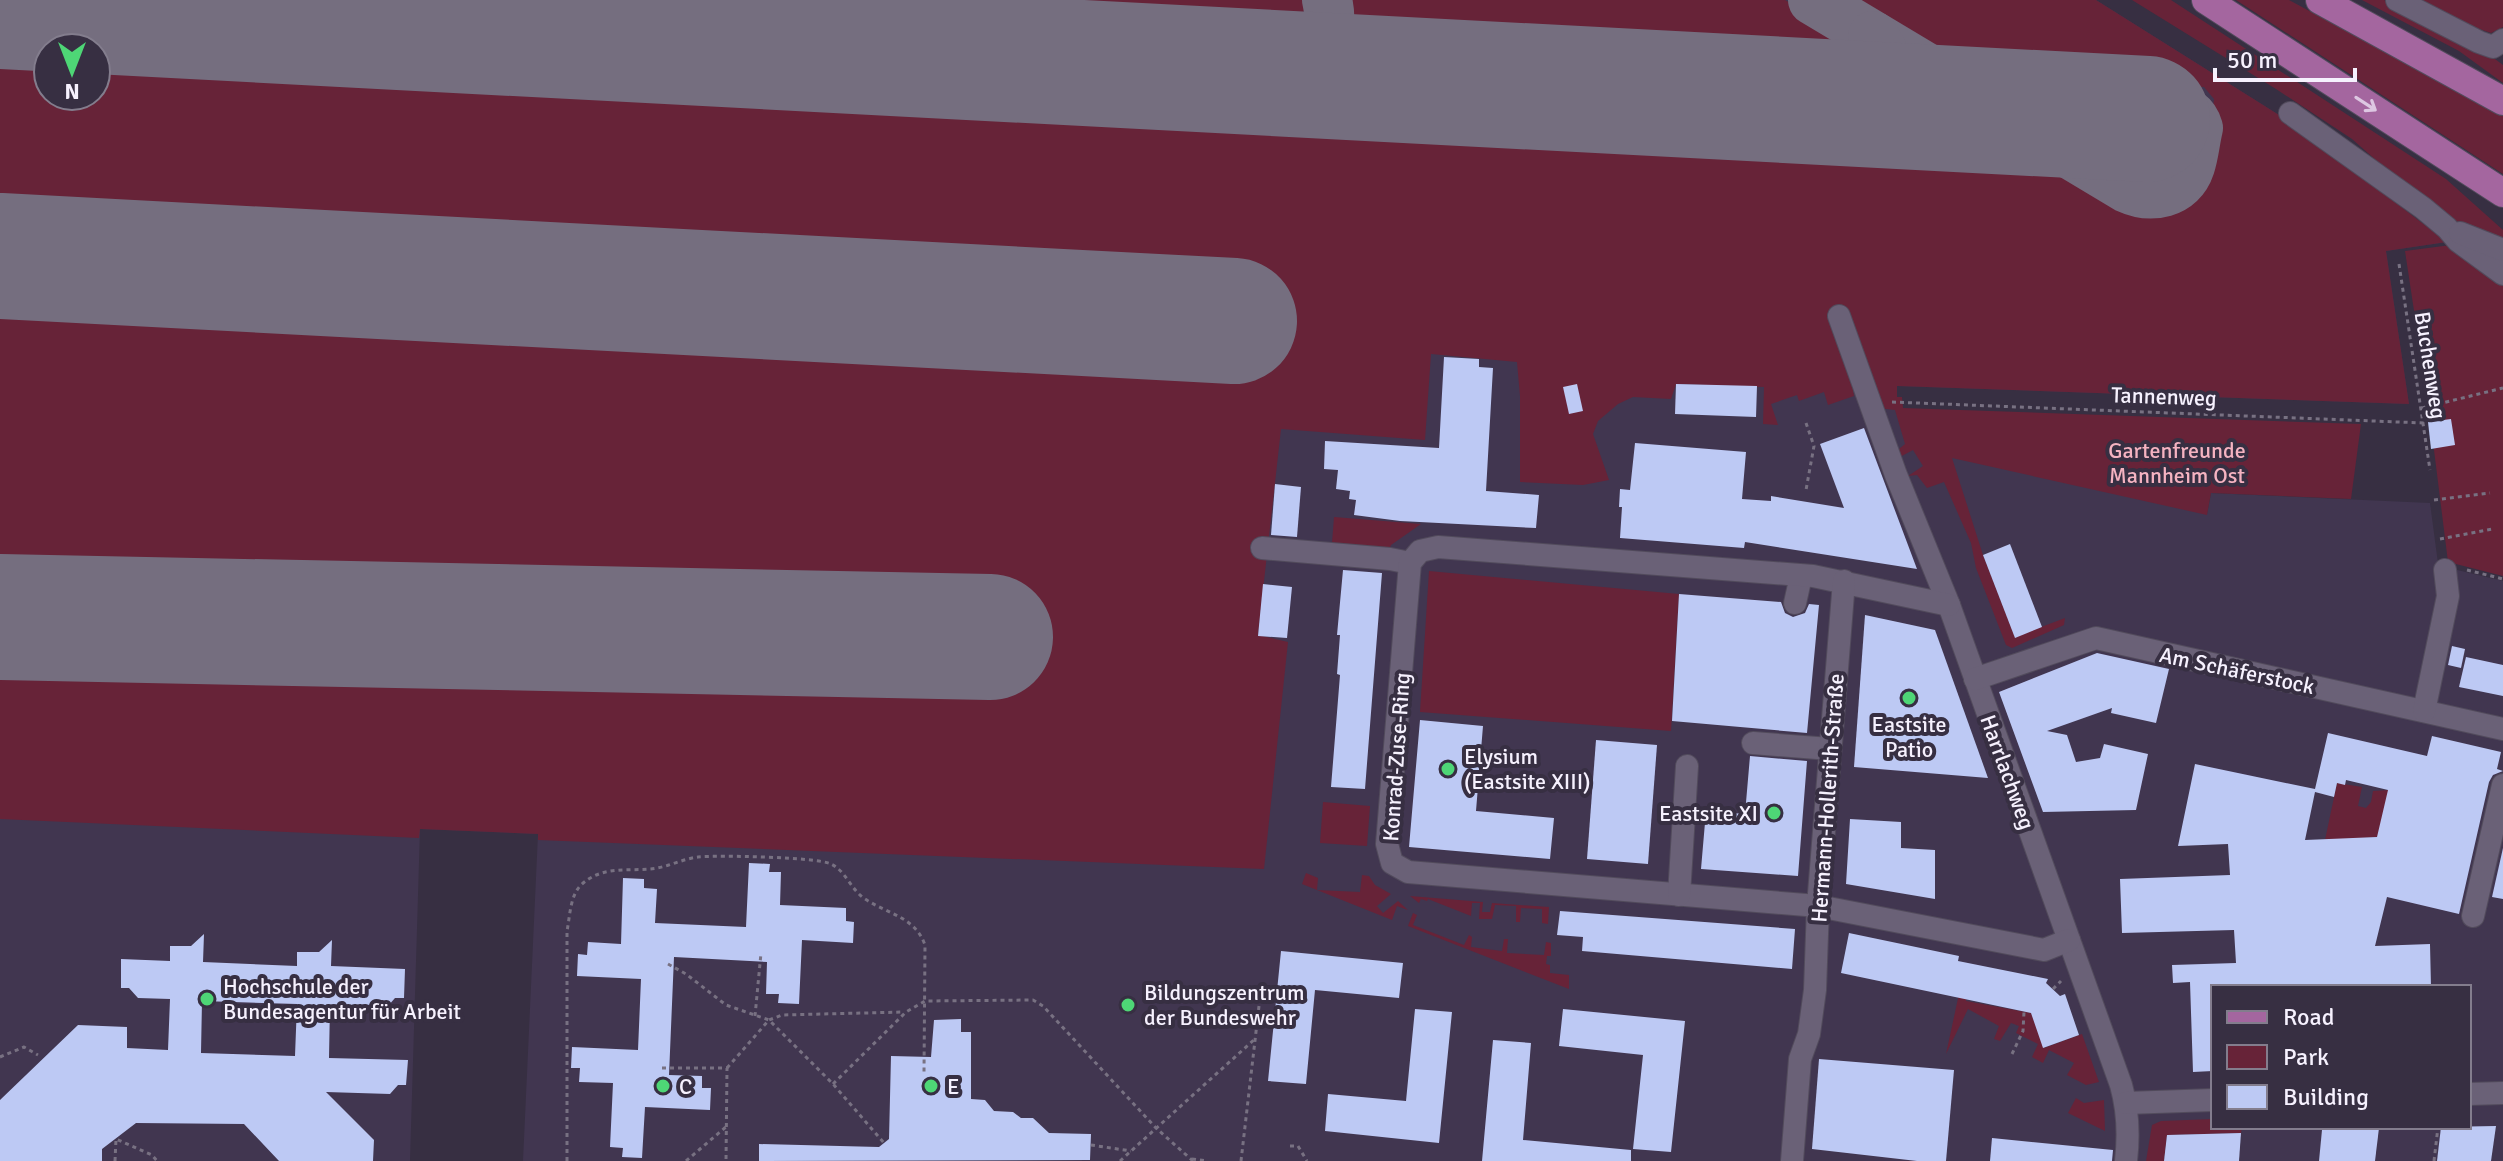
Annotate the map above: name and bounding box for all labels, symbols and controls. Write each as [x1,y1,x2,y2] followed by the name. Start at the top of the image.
[32,32,112,112] north arrow
[2215,32,2355,82] scale bar
[2227,45,2277,75] text: 50 m
[64,78,80,105] text: N
[2354,95,2376,112] one-way arrow
[2409,309,2452,421] street label: Buchenweg
[2111,381,2217,412] street label: Tannenweg
[2108,437,2246,489] park label: Gartenfreunde Mannheim Ost
[2157,641,2317,700] street label: Am Schäferstock
[1377,672,1416,842] street label: Konrad-Zuse-Ring
[1805,673,1850,923] street label: Hermann-Hollerith-Straße
[1900,689,1918,707] marker: Eastsite Patio
[1872,711,1946,763] place label: Eastsite Patio
[1974,711,2041,833] street label: Harrlachweg
[1464,743,1591,795] place label: Elysium (Eastsite XIII)
[1439,760,1457,778] marker: Elysium (Eastsite XIII)
[1659,800,1758,827] place label: Eastsite XI
[1765,804,1783,822] marker: Eastsite XI
[223,973,461,1025] place label: Hochschule der Bundesagentur für Arbeit
[1144,979,1304,1031] place label: Bildungszentrum der Bundeswehr
[2211,985,2471,1129] legend
[198,990,216,1008] marker: Hochschule der Bundesagentur für Arbeit
[1119,996,1137,1014] marker: Bildungszentrum der Bundeswehr
[2283,1002,2334,1032] text: Road
[2283,1042,2329,1072] text: Park
[679,1073,692,1100] place label: C
[947,1073,959,1100] place label: E
[654,1077,672,1095] marker: C
[922,1077,940,1095] marker: E
[2283,1082,2369,1112] text: Building

